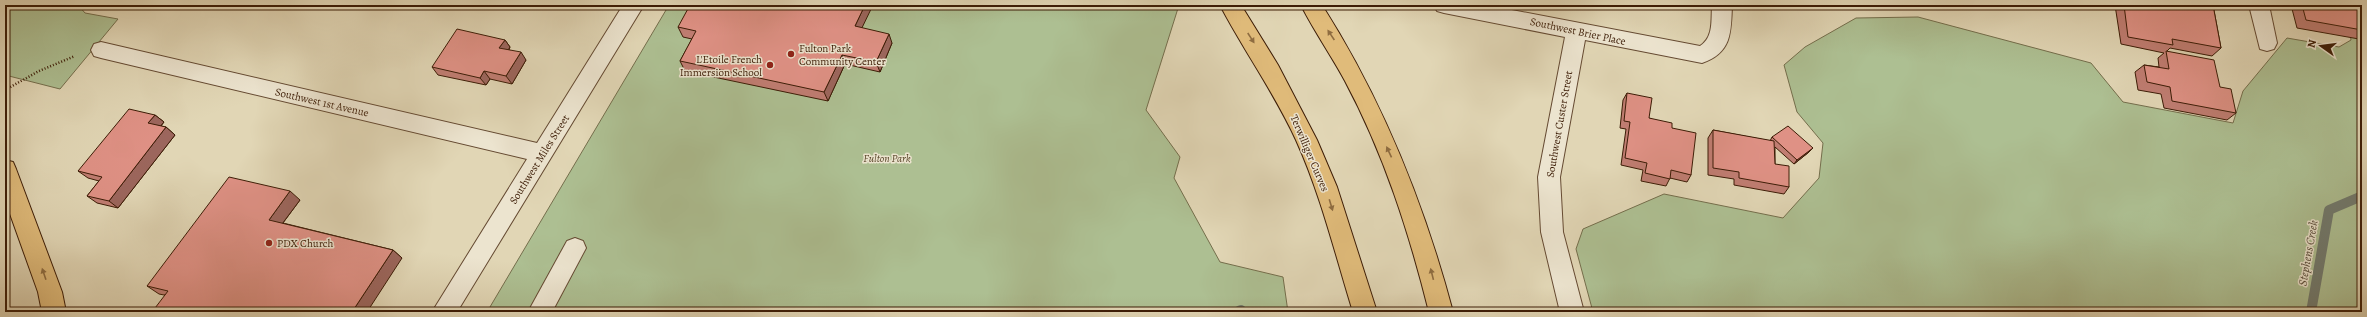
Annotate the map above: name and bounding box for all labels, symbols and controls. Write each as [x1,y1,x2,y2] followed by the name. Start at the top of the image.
[1529,14,1627,49] street label: Southwest Brier Place
[2301,26,2341,66] north arrow
[1327,30,1335,40] one-way arrow
[1247,33,1255,43] one-way arrow
[2304,38,2320,49] text: N
[799,41,886,69] place label: Fulton Park Community Center
[786,49,796,59] marker: Fulton Park Community Center
[680,52,762,80] place label: L'Etoile French Immersion School
[765,60,775,70] marker: L'Etoile French Immersion School
[1543,69,1576,179] street label: Southwest Custer Street
[274,84,370,121] street label: Southwest 1st Avenue
[506,111,573,207] street label: Southwest Miles Street
[1287,112,1332,194] street label: Terwilliger Curves
[1386,146,1392,157] one-way arrow
[863,151,911,166] park label: Fulton Park
[1328,199,1334,211] one-way arrow
[2294,218,2322,287] water label: Stephens Creek
[277,236,333,251] place label: PDX Church
[264,238,274,248] marker: PDX Church
[41,268,47,280] one-way arrow
[1429,268,1435,280] one-way arrow

